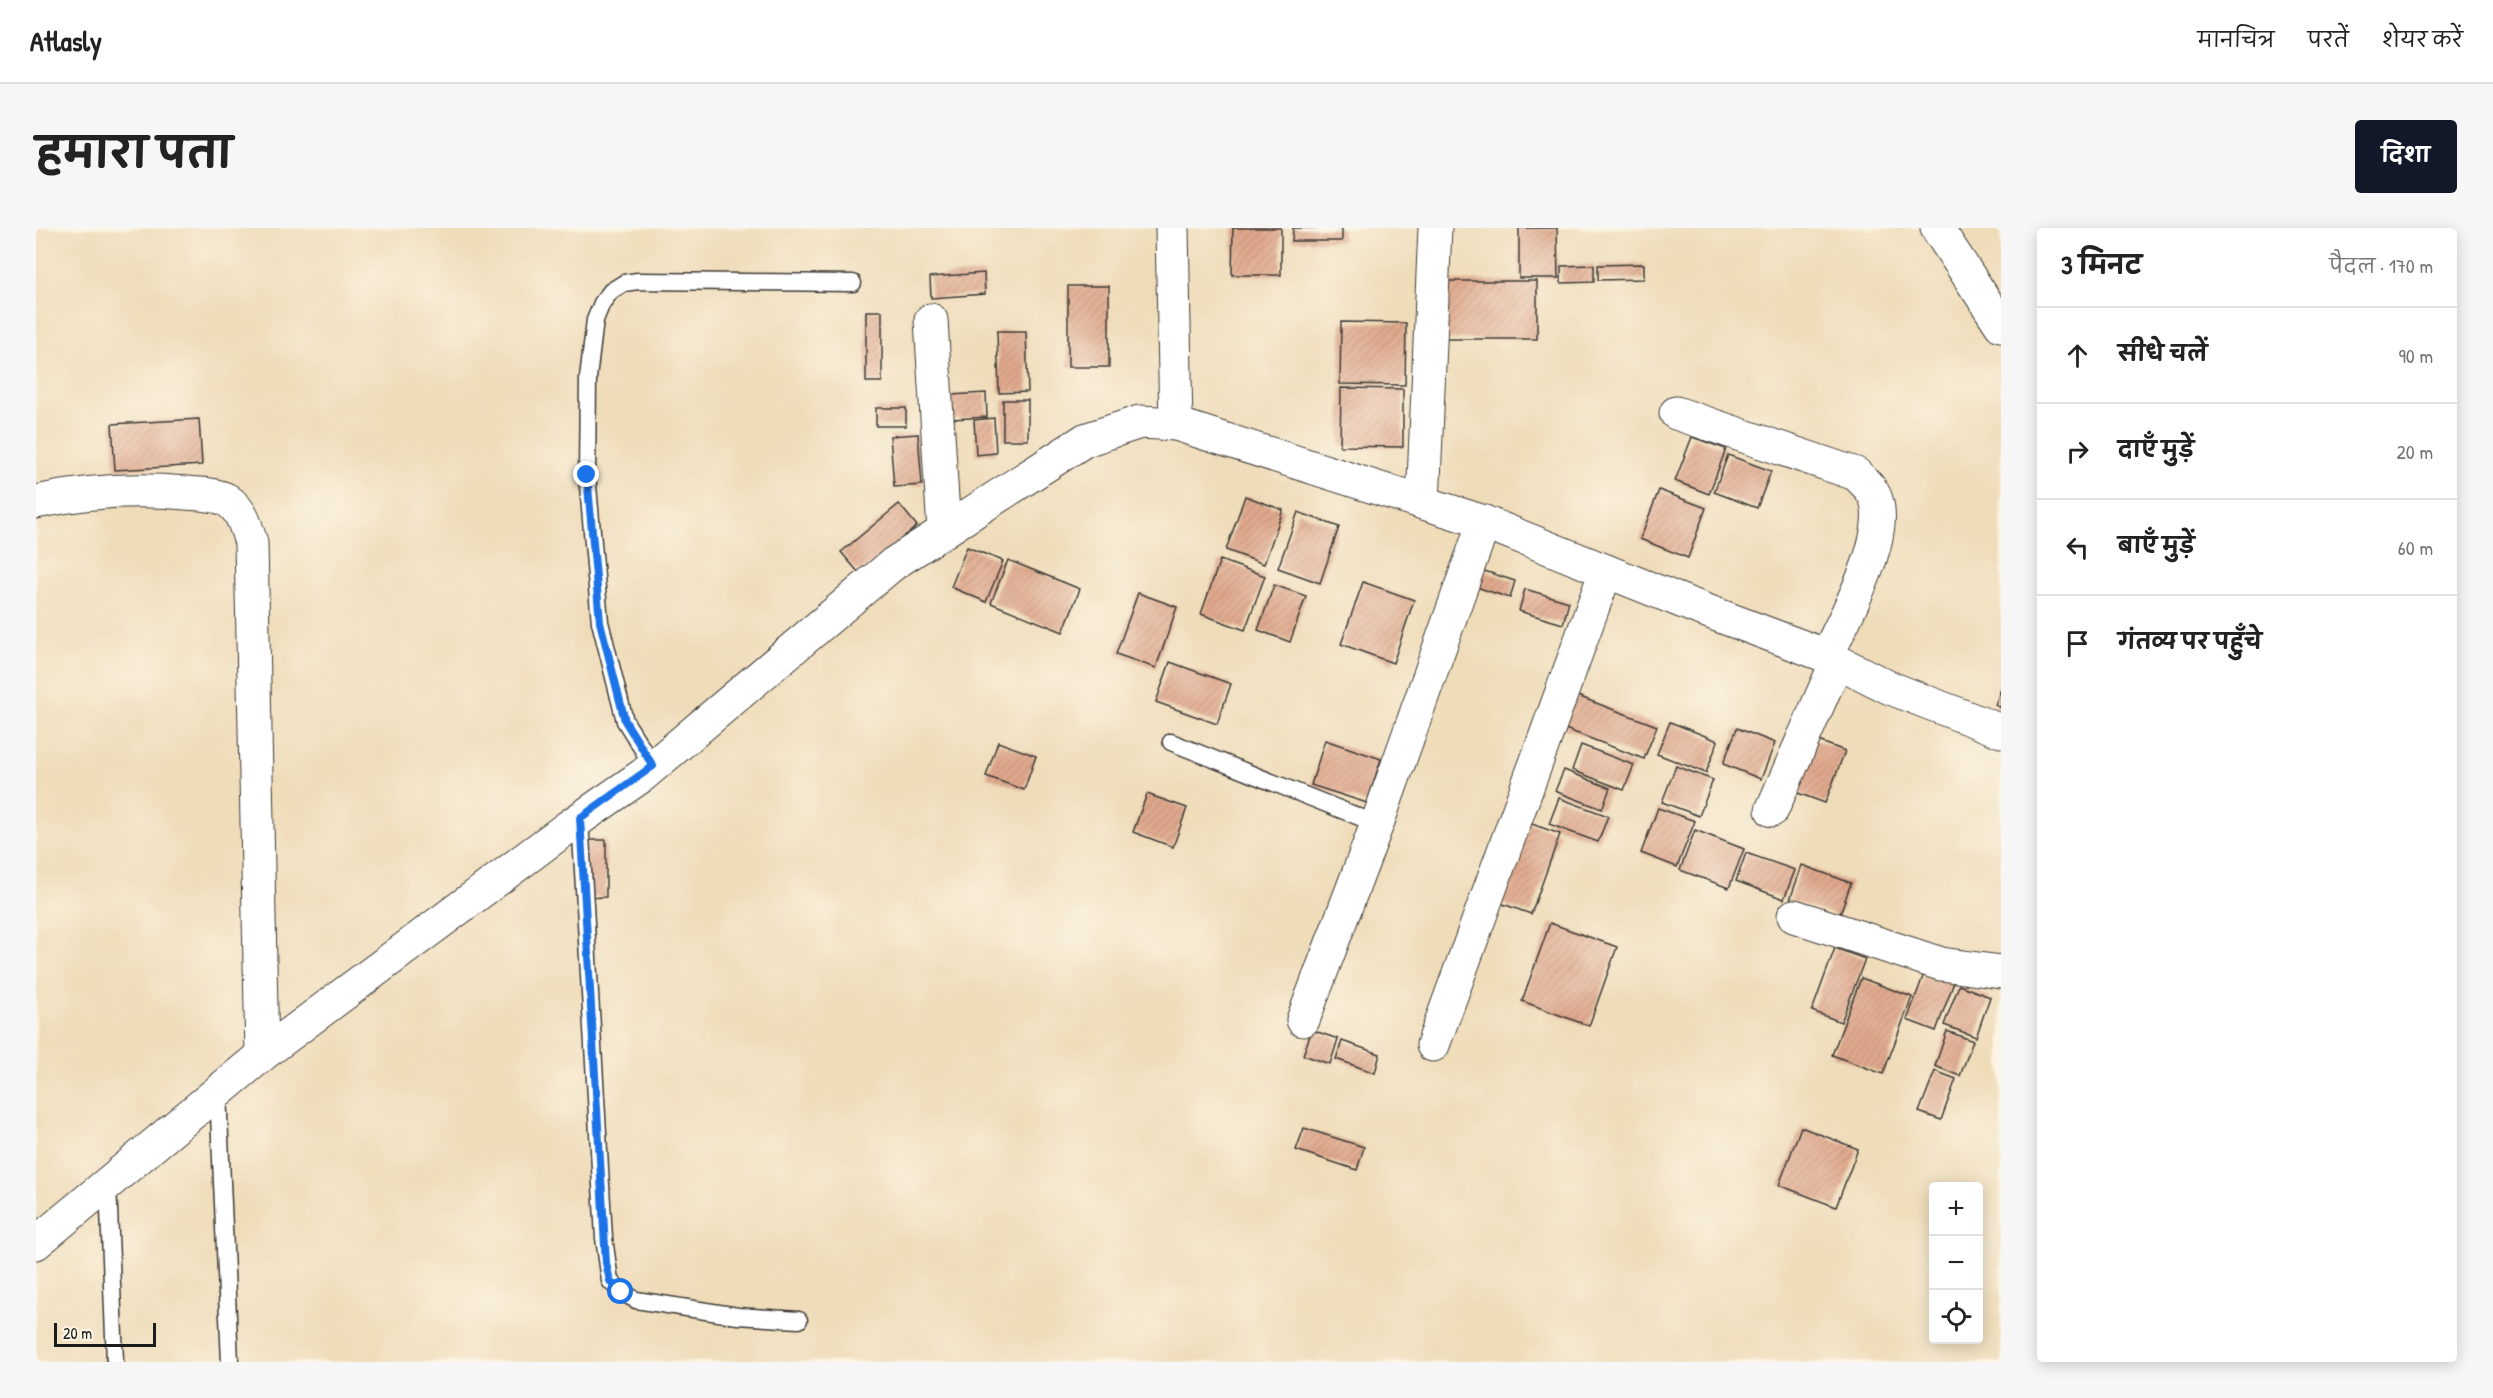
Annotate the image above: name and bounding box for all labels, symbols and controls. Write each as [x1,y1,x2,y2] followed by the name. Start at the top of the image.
[30,22,102,60] text: Atlasly
[2198,25,2275,54] text: मानचित्र
[2308,25,2349,54] text: परतें
[2382,25,2463,54] text: शेयर करें
[2355,120,2457,193] button: दिशा
[36,123,232,180] text: हमारा पता
[2061,247,2142,282] text: 3 मिनट
[2329,252,2433,279] text: पैदल · 170 m
[2118,338,2208,368] text: सीधे चलें
[2061,339,2094,372] icon: ahead
[2399,342,2433,369] text: 90 m
[2118,434,2194,464] text: दाएँ मुड़ें
[2061,435,2094,468] icon: right
[2396,438,2433,465] text: 20 m
[573,461,599,487] route end
[2118,530,2195,560] text: बाएँ मुड़ें
[2061,531,2094,564] icon: left
[2398,534,2433,561] text: 60 m
[2118,626,2262,656] text: गंतव्य पर पहुँचे
[2061,627,2094,660] icon: arrive
[1929,1182,1983,1344] map controls
[1929,1182,1983,1236] button: +
[1929,1236,1983,1290] button: −
[607,1278,633,1304] route start
[1929,1290,1983,1344] button: locate
[54,1320,156,1348] scale bar
[63,1322,92,1344] text: 20 m

